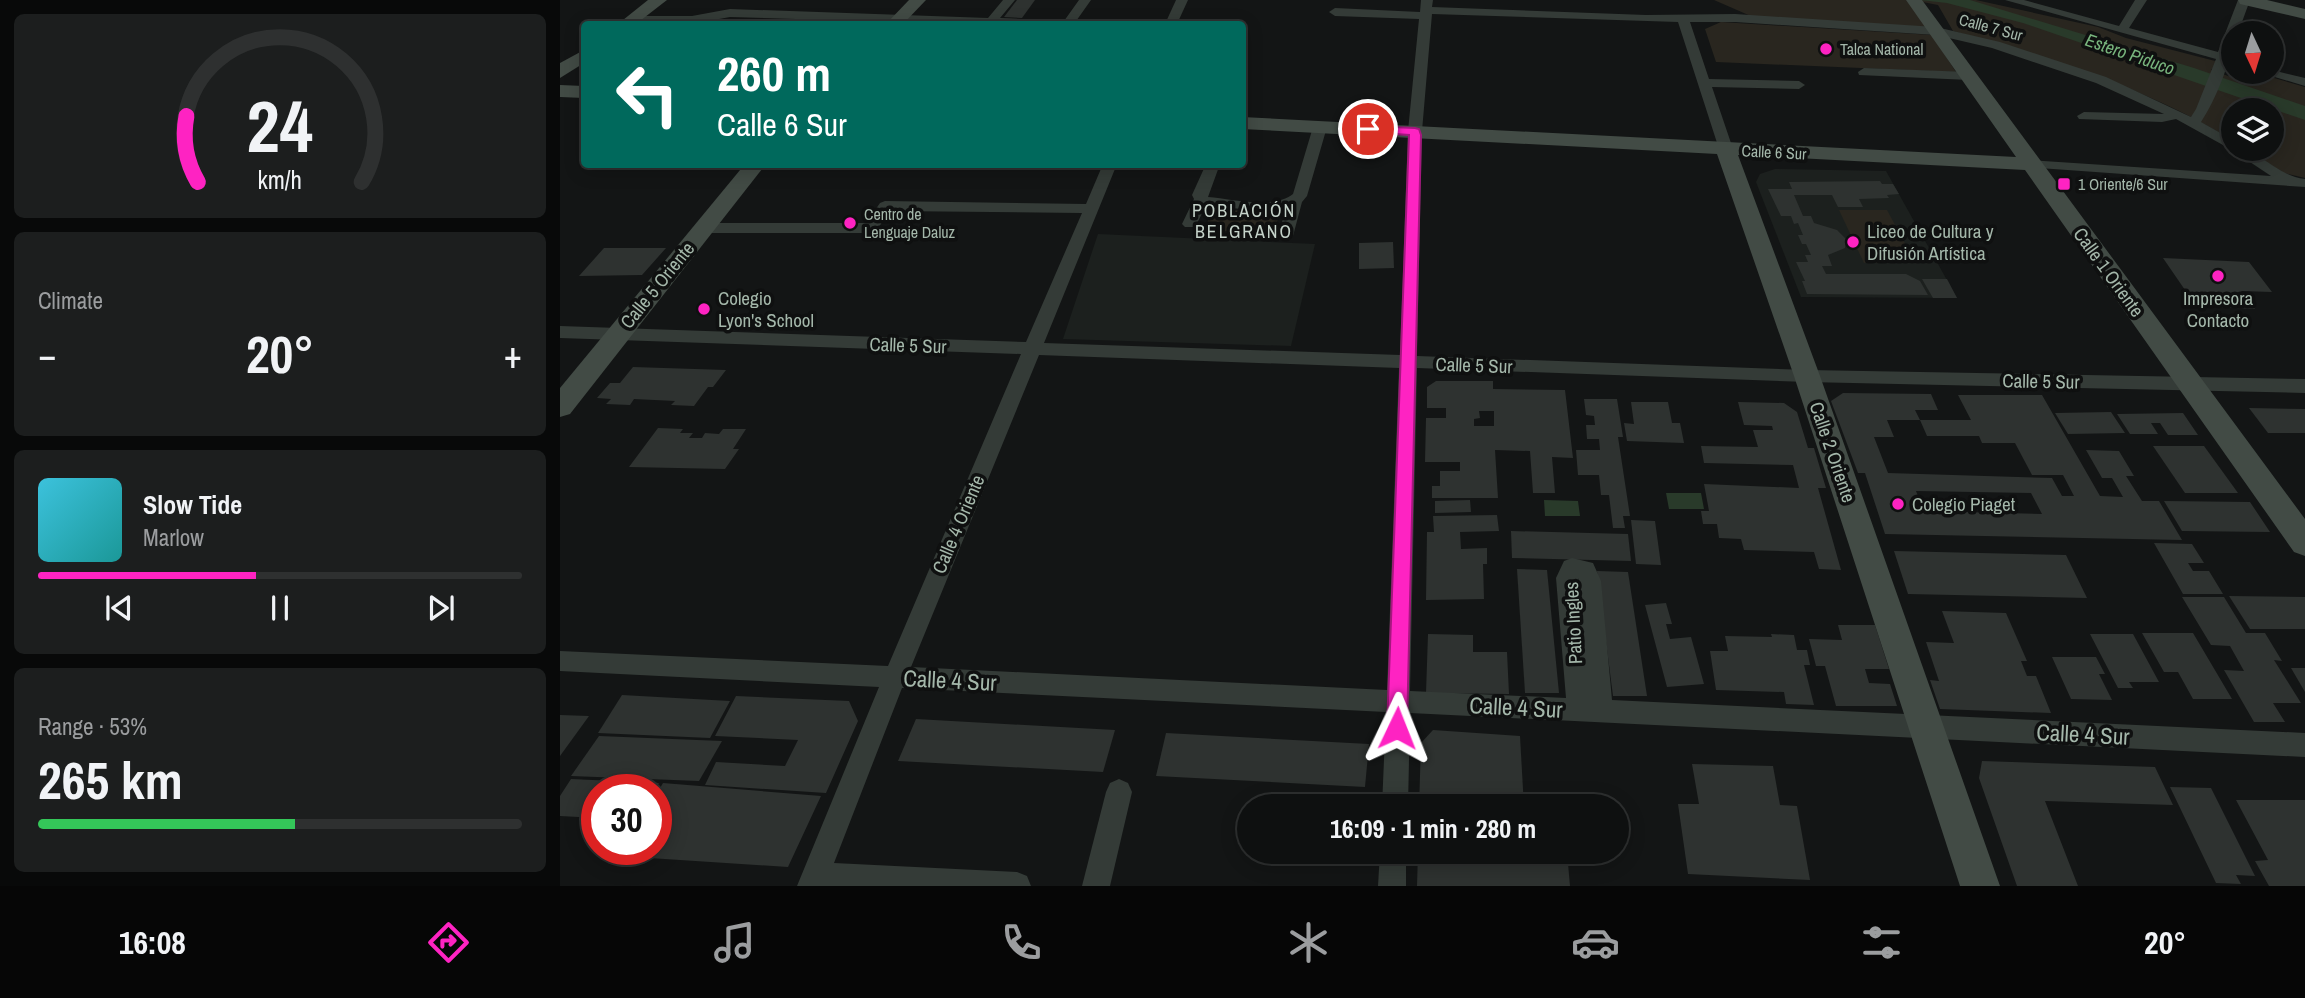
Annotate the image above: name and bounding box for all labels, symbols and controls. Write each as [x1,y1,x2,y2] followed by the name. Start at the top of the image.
[1957,8,2026,46] street label: Calle 7 Sur
[2221,21,2284,84] north arrow
[2221,21,2284,161] map controls
[2082,27,2178,81] water label: Estero Piduco
[1840,38,1923,60] place label: Talca National
[717,40,831,106] text: 260 m
[1818,41,1834,57] marker: Talca National
[602,49,693,140] icon: left
[247,77,313,175] text: 24
[2221,98,2284,161] button: layers
[1338,99,1398,159] pin
[717,103,847,146] text: Calle 6 Sur
[1349,110,1387,148] icon: arrive
[1741,139,1808,165] street label: Calle 6 Sur
[258,163,302,197] text: km/h
[2078,173,2168,195] place label: 1 Oriente/6 Sur
[2056,176,2072,192] marker: 1 Oriente/6 Sur
[1192,198,1296,244] district label: POBLACIÓN BELGRANO
[864,203,956,243] place label: Centro de Lenguaje Daluz
[842,215,858,231] marker: Centro de Lenguaje Daluz
[1867,218,1994,266] place label: Liceo de Cultura y Difusión Artística
[2068,222,2150,322] street label: Calle 1 Oriente
[1845,234,1861,250] marker: Liceo de Cultura y Difusión Artística
[614,236,700,334] street label: Calle 5 Oriente
[2210,268,2226,284] marker: Impresora Contacto
[38,285,103,316] text: Climate
[718,285,814,333] place label: Colegio Lyon's School
[2183,285,2253,333] place label: Impresora Contacto
[696,301,712,317] marker: Colegio Lyon's School
[246,319,314,389] text: 20°
[38,329,56,380] text: −
[504,329,522,380] text: +
[869,331,948,359] street label: Calle 5 Sur
[1435,351,1514,379] street label: Calle 5 Sur
[2002,367,2081,395] street label: Calle 5 Sur
[1804,398,1862,506] street label: Calle 2 Oriente
[926,471,990,577] street label: Calle 4 Oriente
[143,487,242,522] text: Slow Tide
[1912,491,2016,517] place label: Colegio Piaget
[1890,496,1906,512] marker: Colegio Piaget
[143,522,204,553] text: Marlow
[1558,581,1588,665] street label: Patio Ingles
[100,589,138,627] icon: previous
[261,589,299,627] icon: pause
[422,589,460,627] icon: next
[903,662,998,698] street label: Calle 4 Sur
[1469,689,1564,725] street label: Calle 4 Sur
[1360,691,1434,765] position arrow
[38,711,147,742] text: Range · 53%
[2036,716,2131,752] street label: Calle 4 Sur
[38,745,183,815] text: 265 km
[581,774,672,865] speed limit sign: 30
[1330,811,1536,846] text: 16:09 · 1 min · 280 m
[424,918,473,967] icon: directions
[710,918,759,967] icon: music
[997,918,1046,967] icon: phone
[1284,918,1333,967] icon: climate
[1571,918,1620,967] icon: car
[1857,918,1906,967] icon: filters
[119,921,186,964] text: 16:08
[2144,921,2186,964] text: 20°

